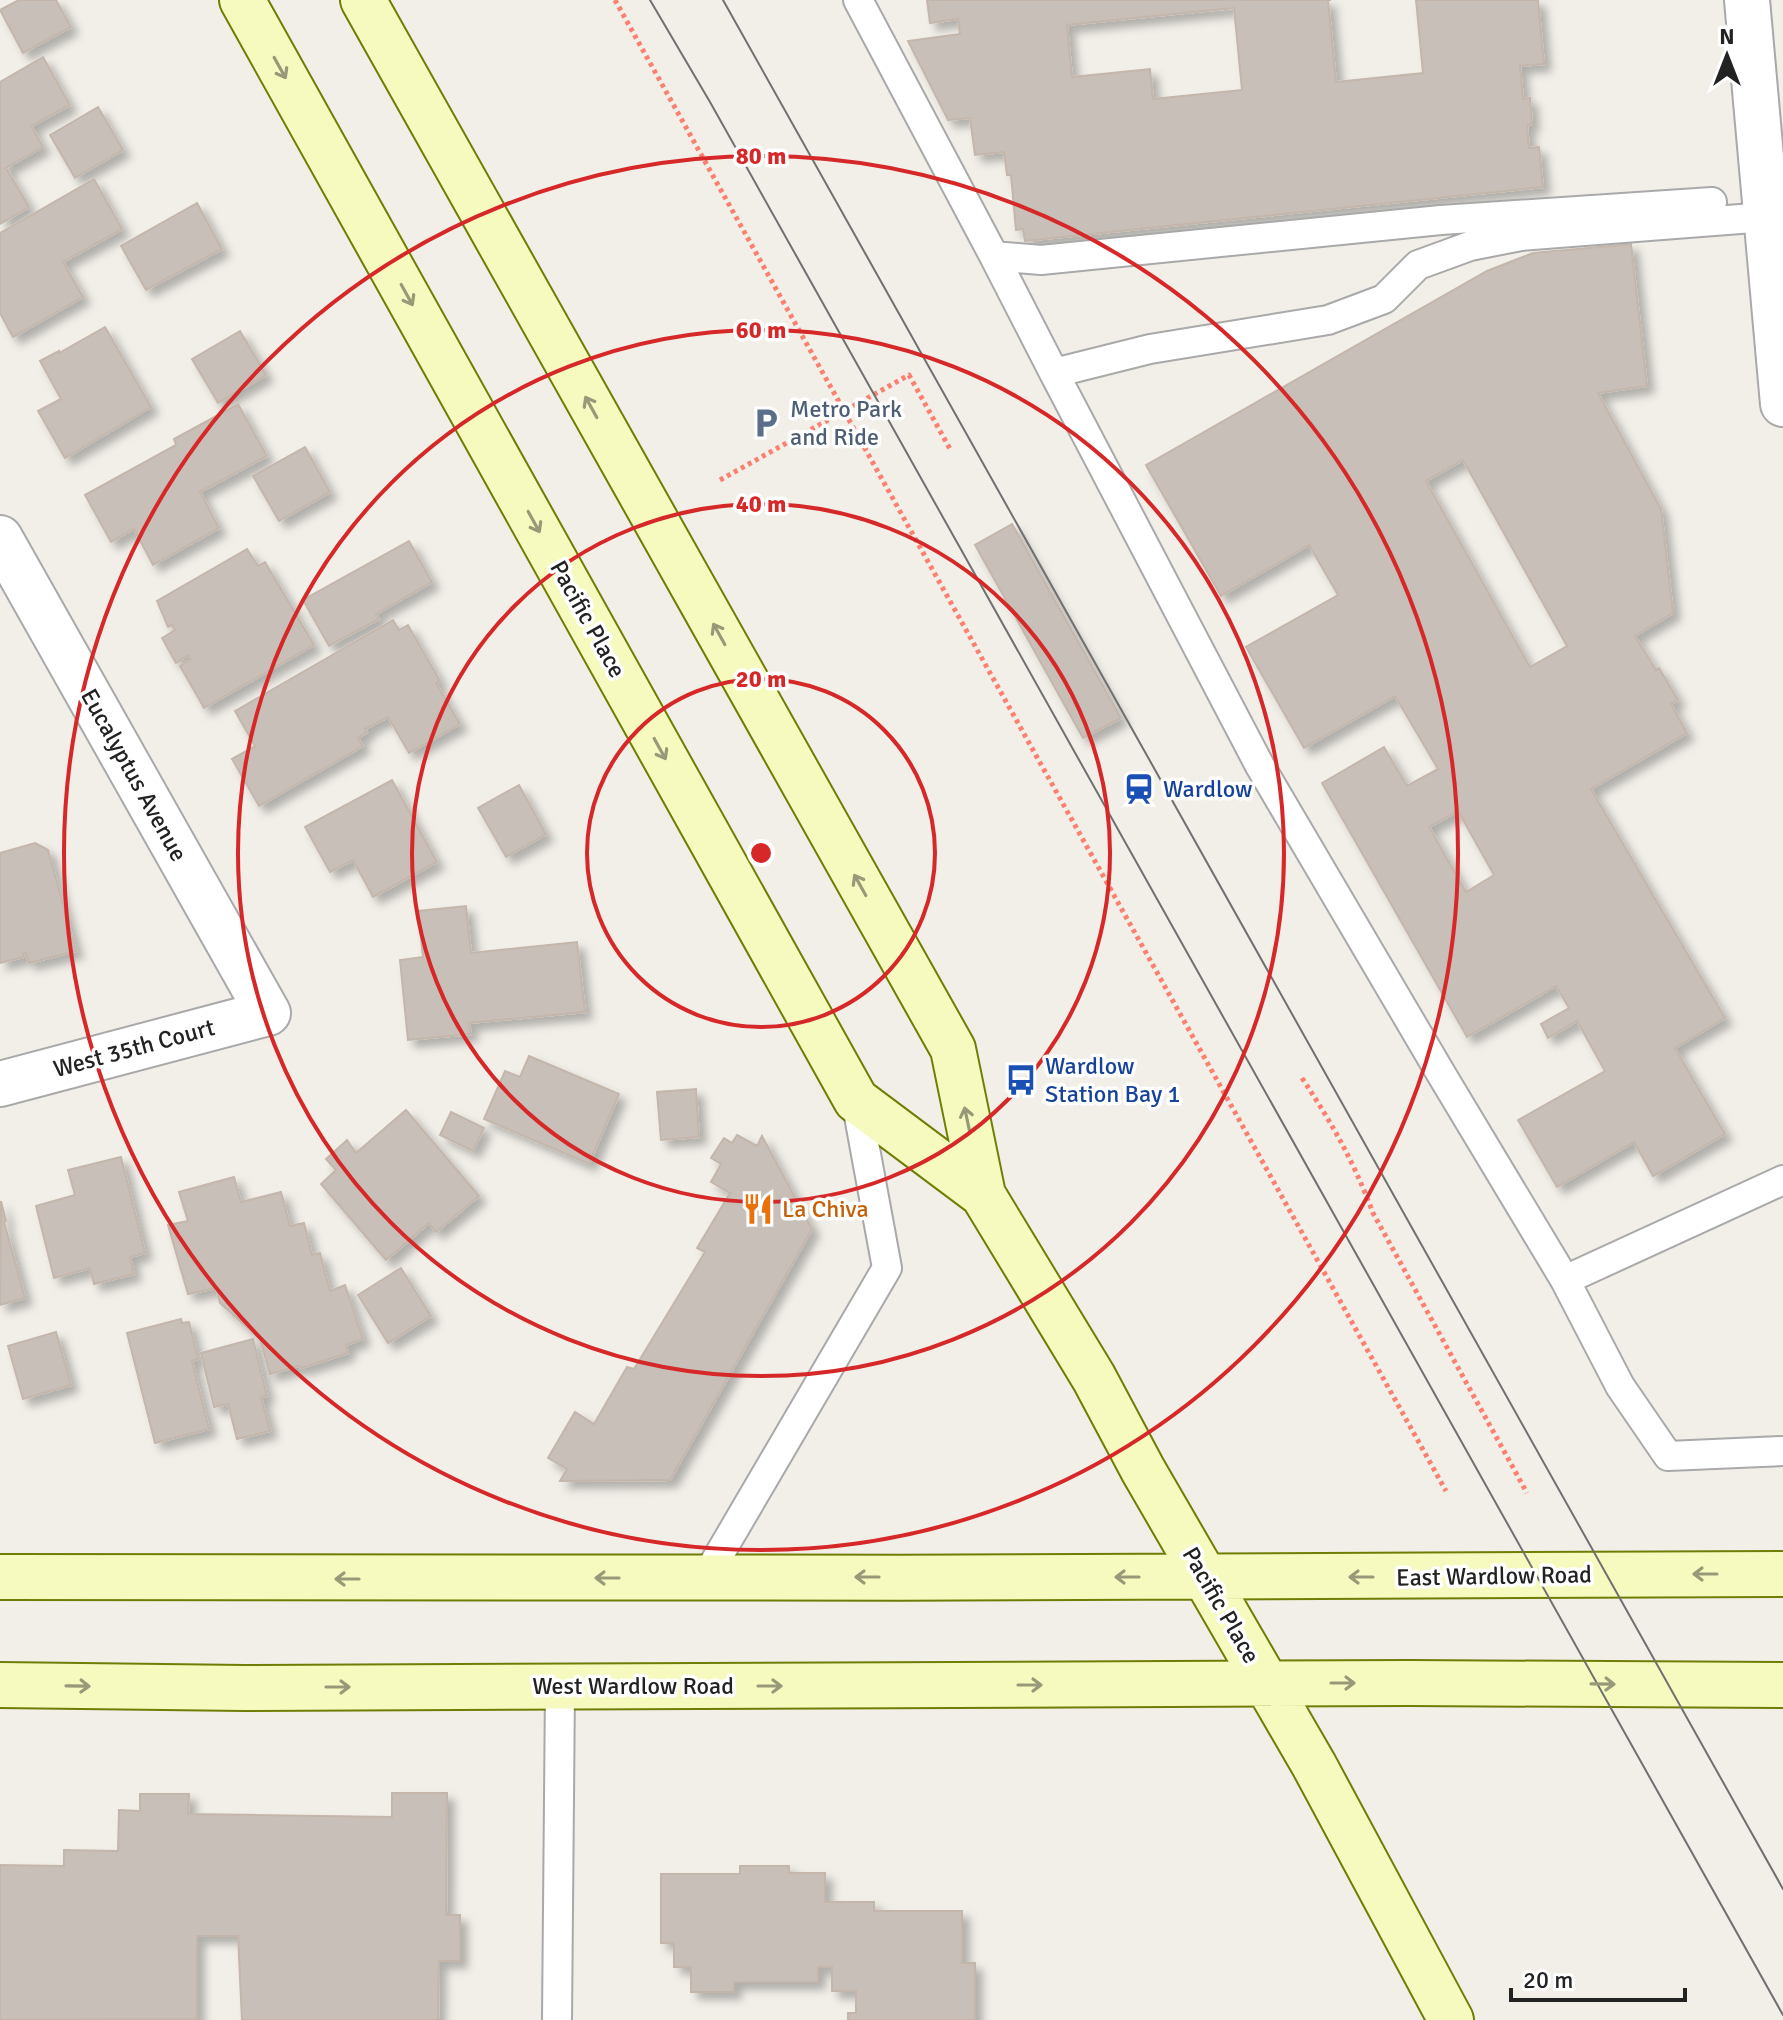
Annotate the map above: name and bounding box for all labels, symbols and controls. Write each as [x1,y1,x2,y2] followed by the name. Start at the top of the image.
[1687,16,1767,96] north arrow
[1719,23,1735,50] text: N
[272,56,288,79] one-way arrow
[736,141,786,171] text: 80 m
[399,283,415,306] one-way arrow
[736,315,786,345] text: 60 m
[790,394,902,452] place label: Metro Park and Ride
[583,396,598,420] one-way arrow
[749,406,783,440] parking icon: Metro Park and Ride
[736,489,786,519] text: 40 m
[526,510,542,533] one-way arrow
[543,555,633,683] street label: Pacific Place
[710,623,726,646] one-way arrow
[736,664,786,694] text: 20 m
[74,683,194,867] street label: Eucalyptus Avenue
[653,737,669,760] one-way arrow
[1122,772,1156,806] station icon: Wardlow
[1163,774,1252,804] place label: Wardlow
[747,839,775,867] centre of rings
[852,874,868,897] one-way arrow
[50,1012,218,1084] street label: West 35th Court
[1045,1051,1180,1109] place label: Wardlow Station Bay 1
[1004,1063,1038,1097] bus stop icon: Wardlow Station Bay 1
[959,1107,974,1132] one-way arrow
[741,1192,775,1226] restaurant icon: La Chiva
[782,1194,869,1224] place label: La Chiva
[1176,1541,1266,1669] street label: Pacific Place
[1396,1559,1592,1593] street label: East Wardlow Road
[1692,1566,1719,1582] one-way arrow
[854,1569,881,1585] one-way arrow
[1114,1569,1141,1585] one-way arrow
[1348,1569,1375,1585] one-way arrow
[594,1570,621,1586] one-way arrow
[334,1571,361,1587] one-way arrow
[532,1671,734,1701] street label: West Wardlow Road
[1329,1675,1356,1691] one-way arrow
[1589,1676,1616,1692] one-way arrow
[1016,1677,1043,1693] one-way arrow
[64,1678,91,1694] one-way arrow
[756,1678,783,1694] one-way arrow
[324,1679,351,1695] one-way arrow
[1511,1952,1685,2002] scale bar
[1523,1965,1573,1995] text: 20 m

